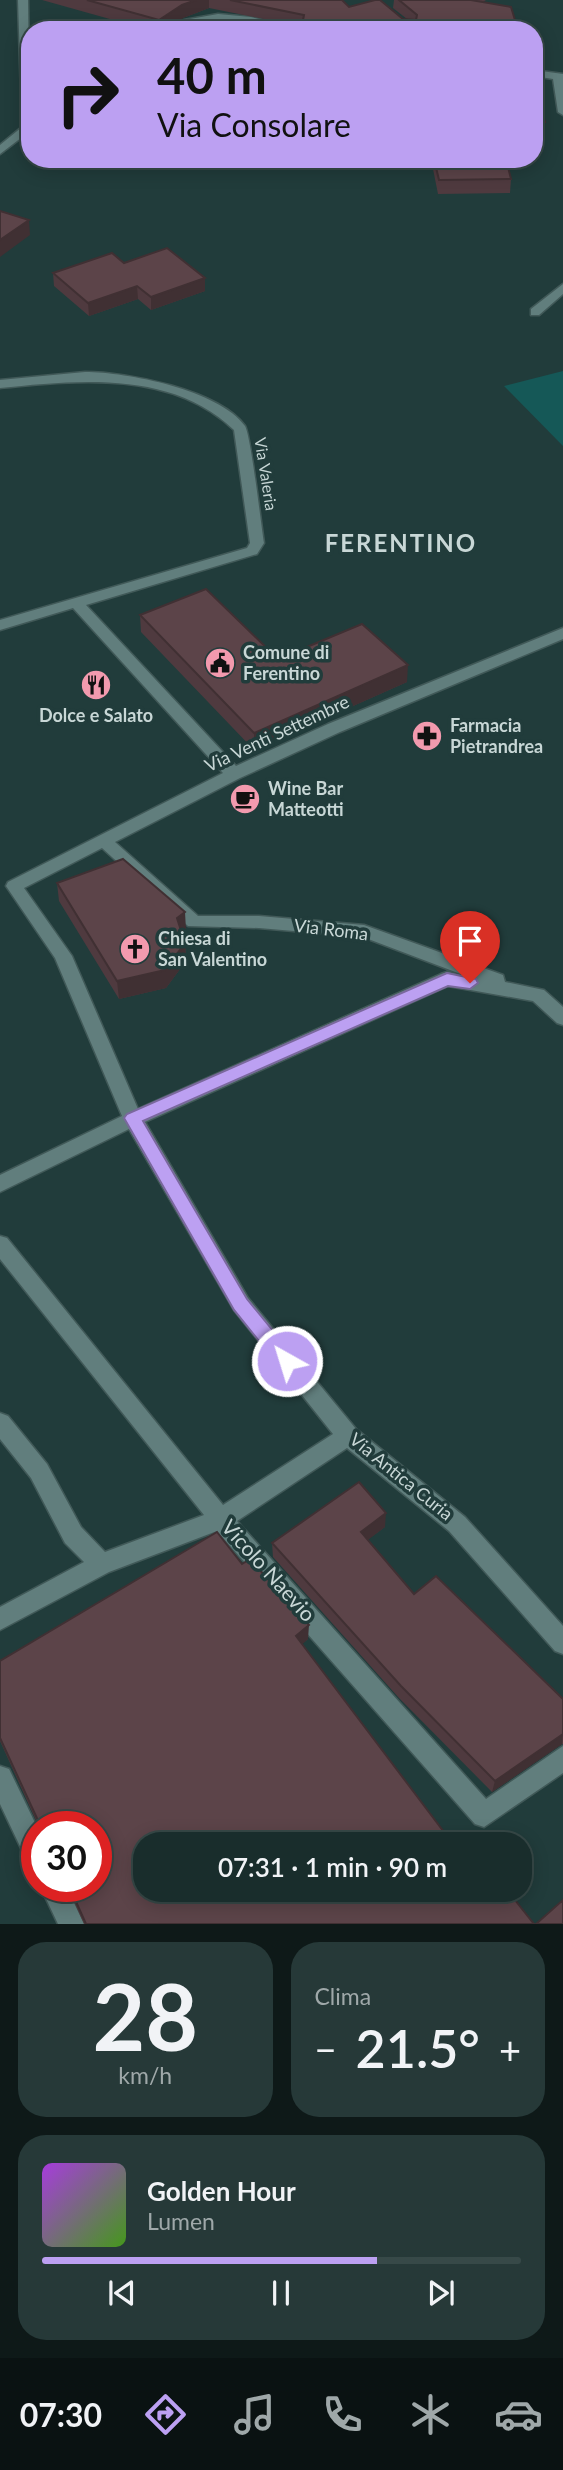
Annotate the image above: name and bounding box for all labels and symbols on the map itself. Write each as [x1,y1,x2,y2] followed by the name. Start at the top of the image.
[251,436,282,512] street label: Via Valeria
[325,528,477,557] district label: FERENTINO
[243,641,329,684] place label: Comune di Ferentino
[203,646,237,680] public building icon: Comune di Ferentino
[79,668,113,702] restaurant icon: Dolce e Salato
[201,690,352,776] street label: Via Venti Settembre
[39,704,153,726] place label: Dolce e Salato
[450,714,543,757] place label: Farmacia Pietrandrea
[410,719,444,753] pharmacy icon: Farmacia Pietrandrea
[268,777,344,820] place label: Wine Bar Matteotti
[228,782,262,816] cafe icon: Wine Bar Matteotti
[440,911,500,983] pin
[293,914,370,944] street label: Via Roma
[158,927,267,970] place label: Chiesa di San Valentino
[118,932,152,966] church icon: Chiesa di San Valentino
[250,1324,324,1398] position arrow
[346,1428,458,1525] street label: Via Antica Curia
[217,1514,321,1626] street label: Vicolo Naevio
[21,1811,112,1902] speed limit sign: 30

